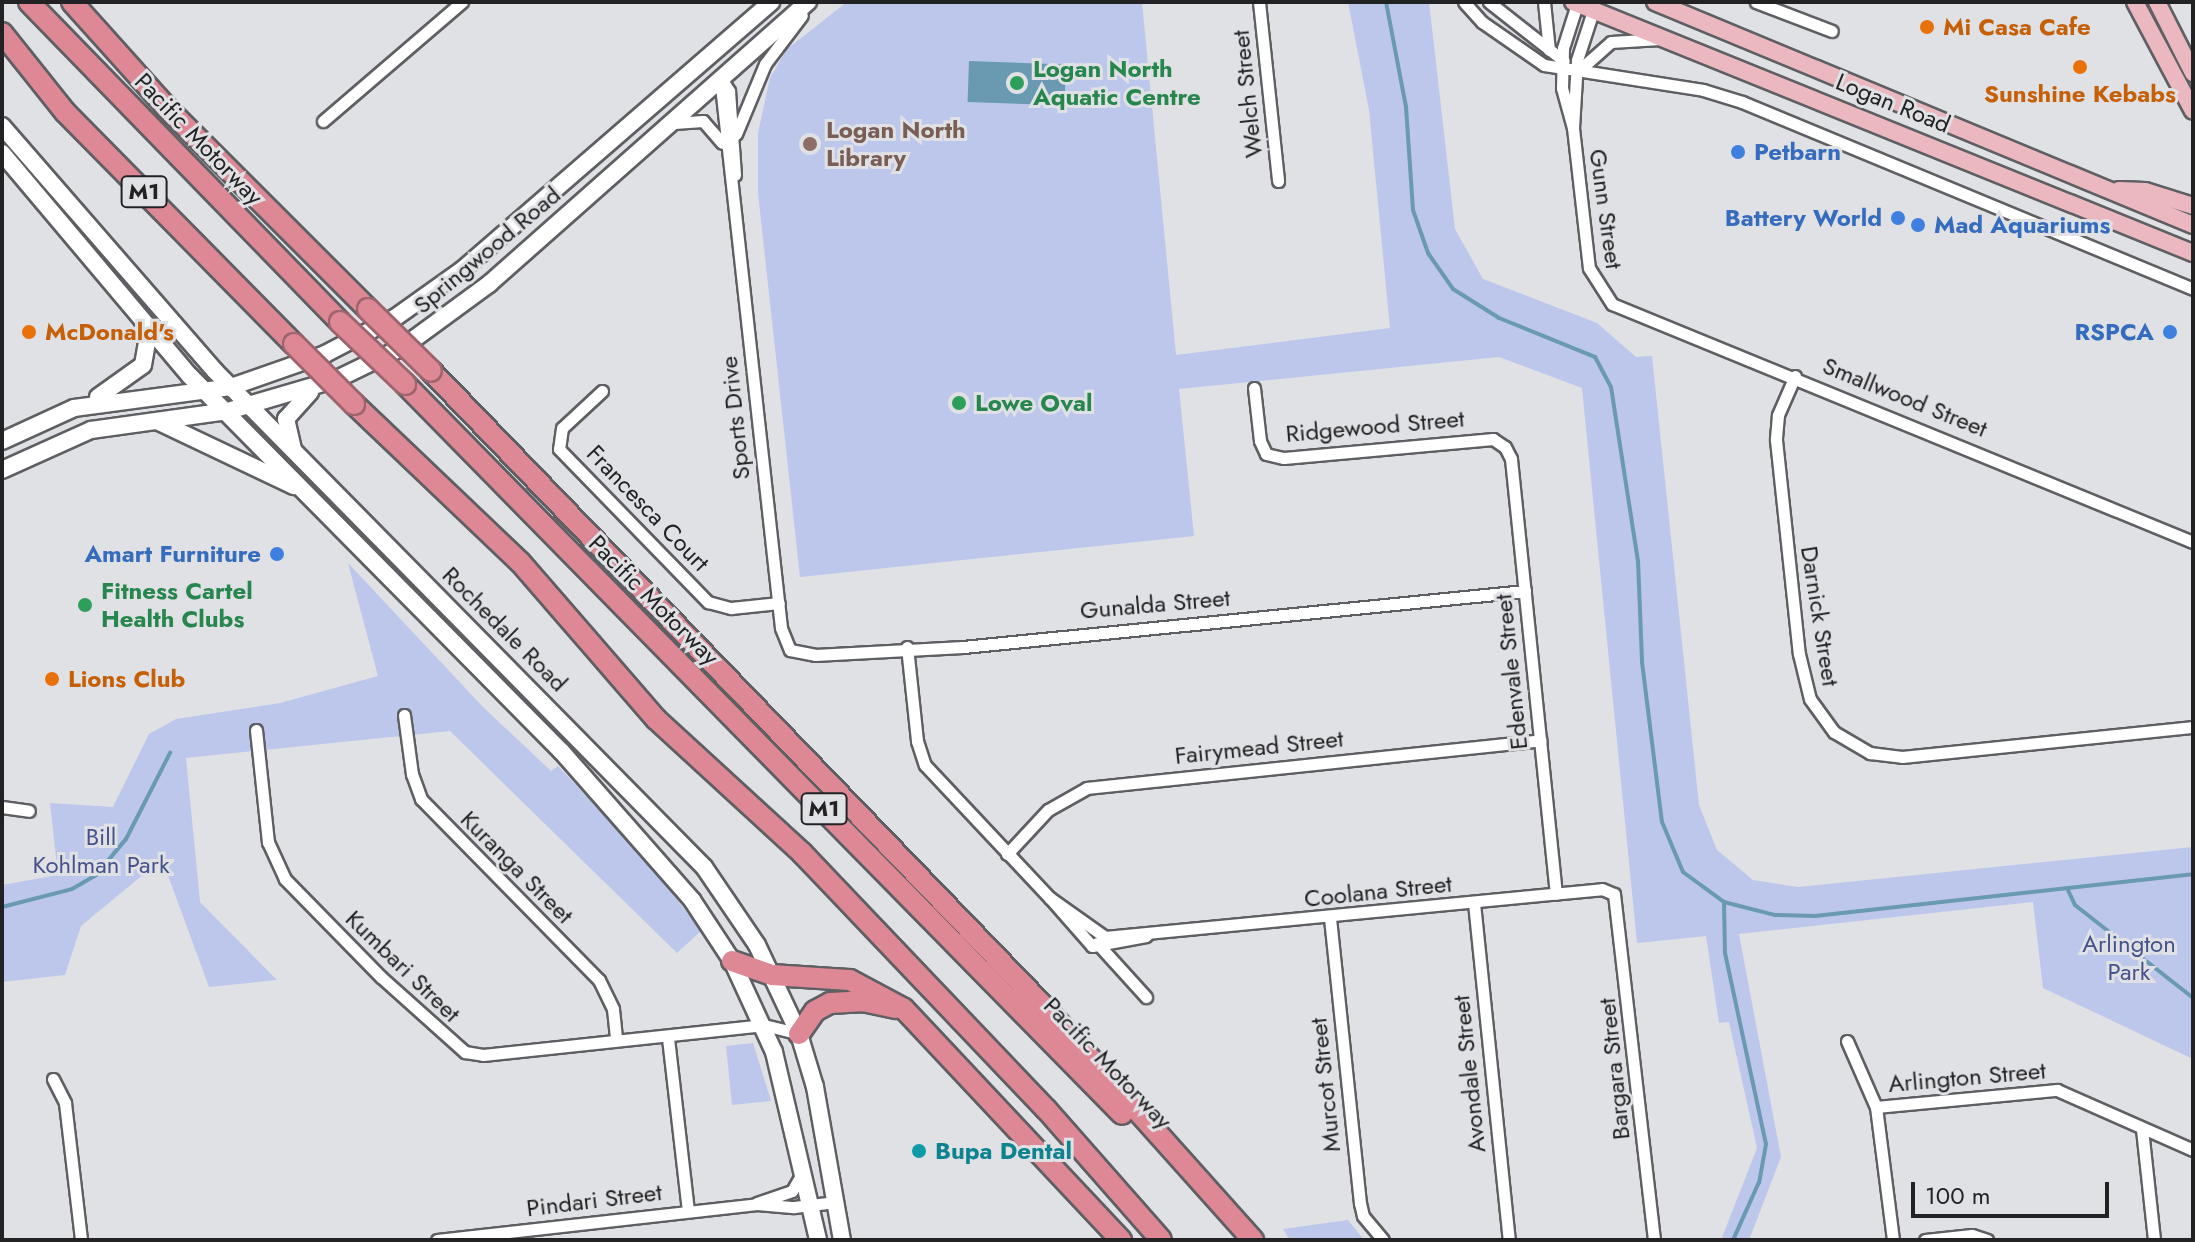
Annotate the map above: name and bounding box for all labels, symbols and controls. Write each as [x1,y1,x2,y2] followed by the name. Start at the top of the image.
[1943,13,2091,41] place label: Mi Casa Cafe
[1918,18,1936,36] marker: Mi Casa Cafe
[1226,29,1268,159] street label: Welch Street
[1033,55,1201,111] place label: Logan North Aquatic Centre
[2071,58,2089,76] marker: Sunshine Kebabs
[129,67,269,211] street label: Pacific Motorway
[1832,67,1954,139] street label: Logan Road
[1008,74,1026,92] marker: Logan North Aquatic Centre
[1984,80,2176,108] place label: Sunshine Kebabs
[826,116,966,172] place label: Logan North Library
[801,135,819,153] marker: Logan North Library
[1754,138,1841,166] place label: Petbarn
[1729,143,1747,161] marker: Petbarn
[1583,147,1629,271] street label: Gunn Street
[120,174,168,210] road number: M1
[408,180,566,320] street label: Springwood Road
[1725,204,1882,232] place label: Battery World
[1889,209,1907,227] marker: Battery World
[1934,211,2110,239] place label: Mad Aquariums
[1909,216,1927,234] marker: Mad Aquariums
[45,318,174,346] place label: McDonald's
[2074,318,2154,346] place label: RSPCA
[20,323,38,341] marker: McDonald's
[2161,323,2179,341] marker: RSPCA
[1819,351,1991,443] street label: Smallwood Street
[714,355,756,481] street label: Sports Drive
[975,389,1092,417] place label: Lowe Oval
[950,394,968,412] marker: Lowe Oval
[1284,404,1466,448] street label: Ridgewood Street
[581,439,715,577] street label: Francesca Court
[583,529,725,671] street label: Pacific Motorway
[84,540,261,568] place label: Amart Furniture
[1795,544,1845,688] street label: Darnick Street
[268,545,286,563] marker: Amart Furniture
[436,560,574,698] street label: Rochedale Road
[101,577,253,633] place label: Fitness Cartel Health Clubs
[1079,583,1231,625] street label: Gunalda Street
[1489,593,1533,751] street label: Edenvale Street
[76,596,94,614] marker: Fitness Cartel Health Clubs
[68,665,185,693] place label: Lions Club
[43,670,61,688] marker: Lions Club
[1173,724,1345,770] street label: Fairymead Street
[800,791,848,827] road number: M1
[455,805,579,929] street label: Kuranga Street
[33,823,169,879] park label: Bill Kohlman Park
[1303,869,1453,913] street label: Coolana Street
[340,904,466,1028] street label: Kumbari Street
[2082,930,2176,986] park label: Arlington Park
[1038,991,1178,1135] street label: Pacific Motorway
[1446,994,1492,1154] street label: Avondale Street
[1592,997,1636,1141] street label: Bargara Street
[1304,1017,1346,1153] street label: Murcot Street
[1887,1056,2047,1098] street label: Arlington Street
[935,1137,1072,1165] place label: Bupa Dental
[910,1142,928,1160] marker: Bupa Dental
[1915,1166,2113,1216] scale bar
[525,1177,663,1223] street label: Pindari Street
[1925,1178,1991,1213] text: 100 m

